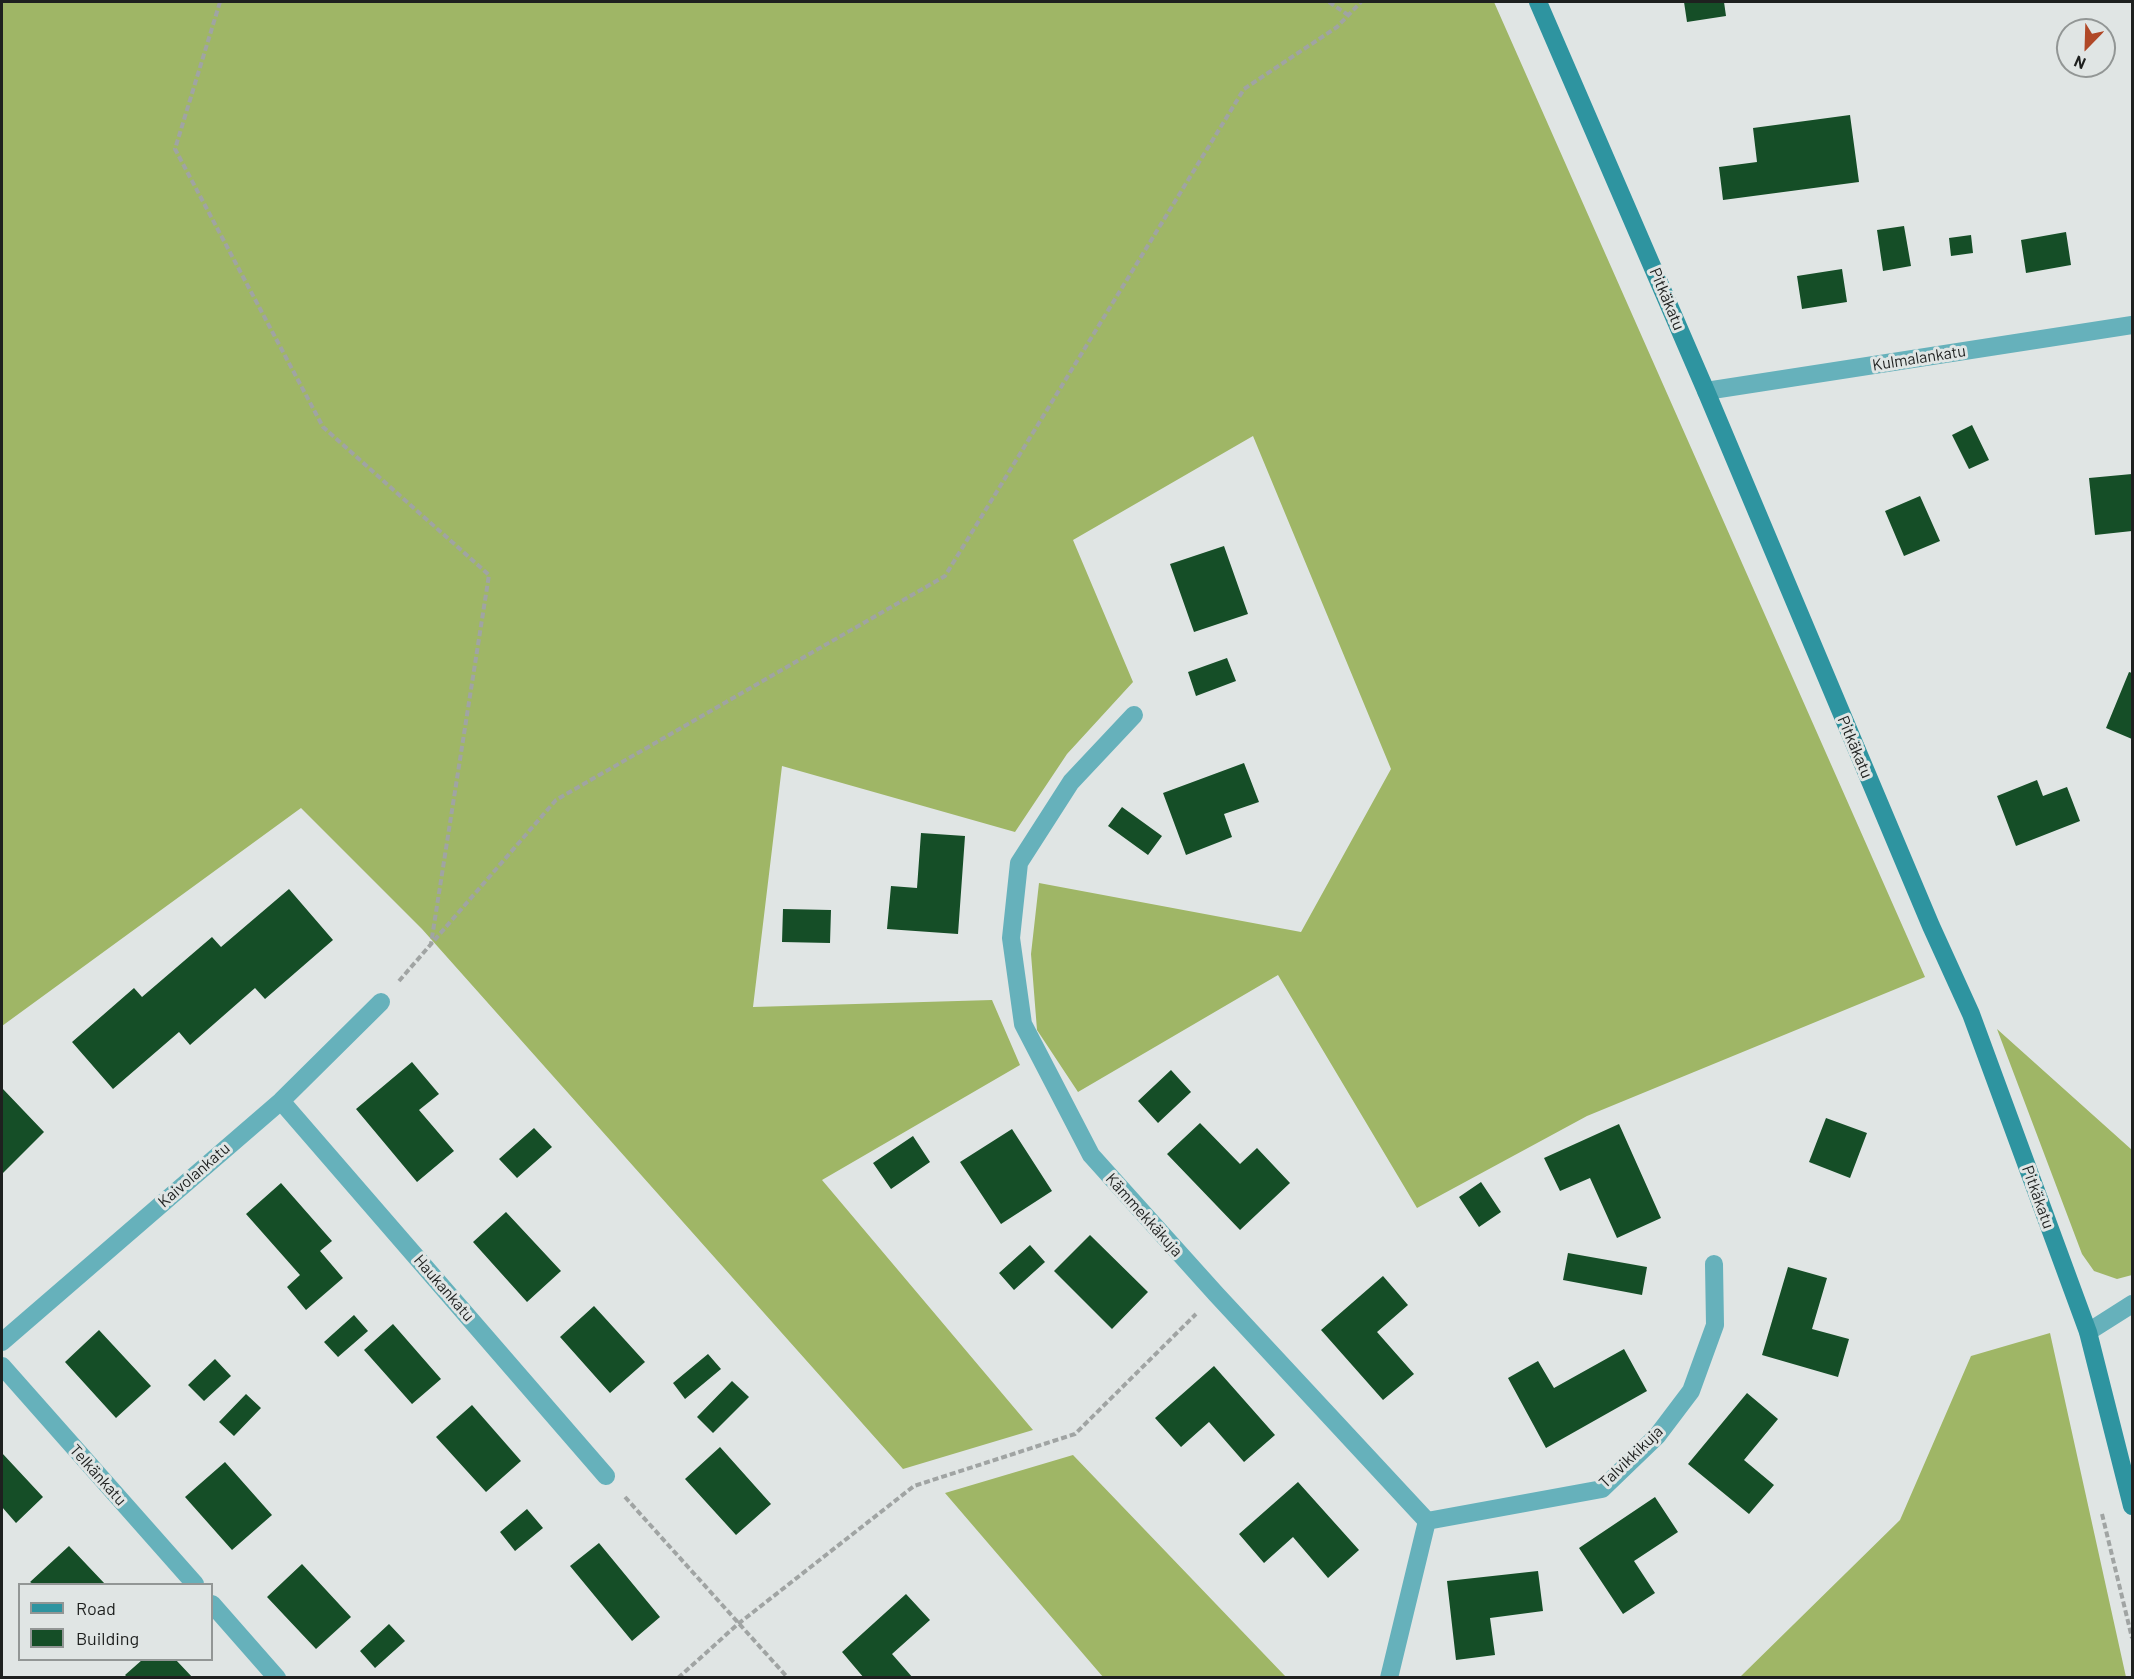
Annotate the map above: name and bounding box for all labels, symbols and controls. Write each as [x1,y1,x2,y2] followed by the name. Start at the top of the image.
[2056,18,2116,78] north arrow
[2071,52,2088,74] text: N
[1645,265,1689,333] street label: Pitkäkatu
[1871,341,1967,375] street label: Kulmalankatu
[1833,713,1877,781] street label: Pitkäkatu
[154,1139,234,1211] street label: Kaivolankatu
[2018,1163,2058,1231] street label: Pitkäkatu
[1102,1169,1186,1261] street label: Kämmekkäkuja
[410,1251,478,1325] street label: Haukankatu
[1595,1422,1667,1492] street label: Talvikkikuja
[66,1441,130,1509] street label: Telkänkatu
[18,1583,213,1661] legend
[76,1597,116,1619] text: Road
[76,1627,139,1649] text: Building

